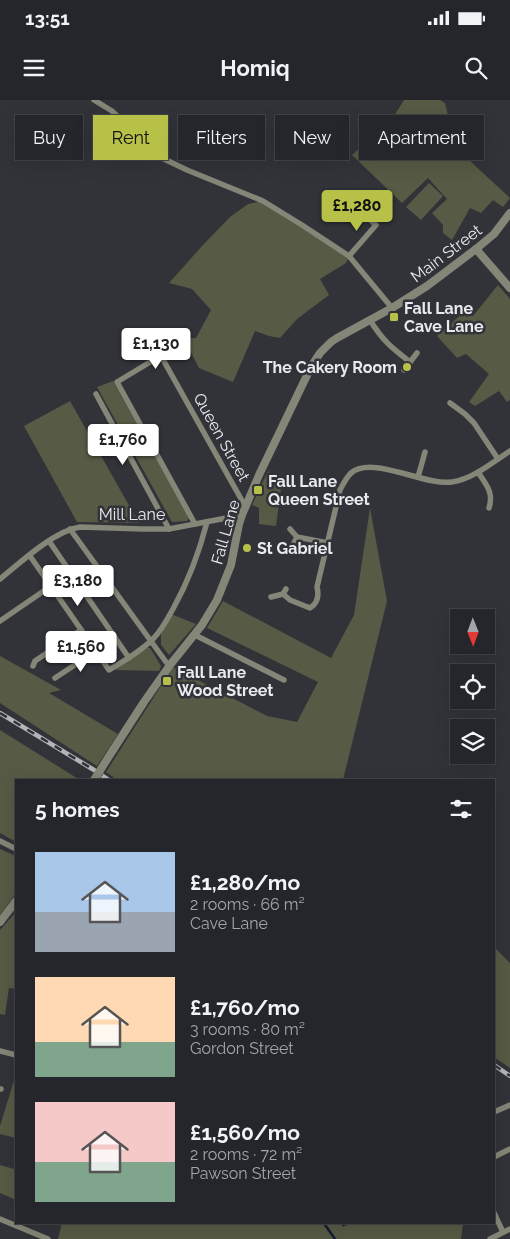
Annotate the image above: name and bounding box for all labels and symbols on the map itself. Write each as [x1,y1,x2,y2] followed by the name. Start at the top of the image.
[316,190,398,232] pin: £1,280
[407,220,486,286] street label: Main Street
[404,299,484,336] place label: Fall Lane Cave Lane
[388,311,400,323] marker: Fall Lane Cave Lane
[115,328,197,370] pin: £1,130
[263,358,397,377] place label: The Cakery Room
[401,361,413,373] marker: The Cakery Room
[189,390,254,485] street label: Queen Street
[82,424,164,466] pin: £1,760
[268,472,370,509] place label: Fall Lane Queen Street
[252,484,264,496] marker: Fall Lane Queen Street
[207,498,244,567] street label: Fall Lane
[99,505,165,524] street label: Mill Lane
[257,539,333,558] place label: St Gabriel
[241,542,253,554] marker: St Gabriel
[37,564,119,607] pin: £3,180
[450,609,495,654] north arrow
[40,630,122,673] pin: £1,560
[177,663,273,700] place label: Fall Lane Wood Street
[161,675,173,687] marker: Fall Lane Wood Street

